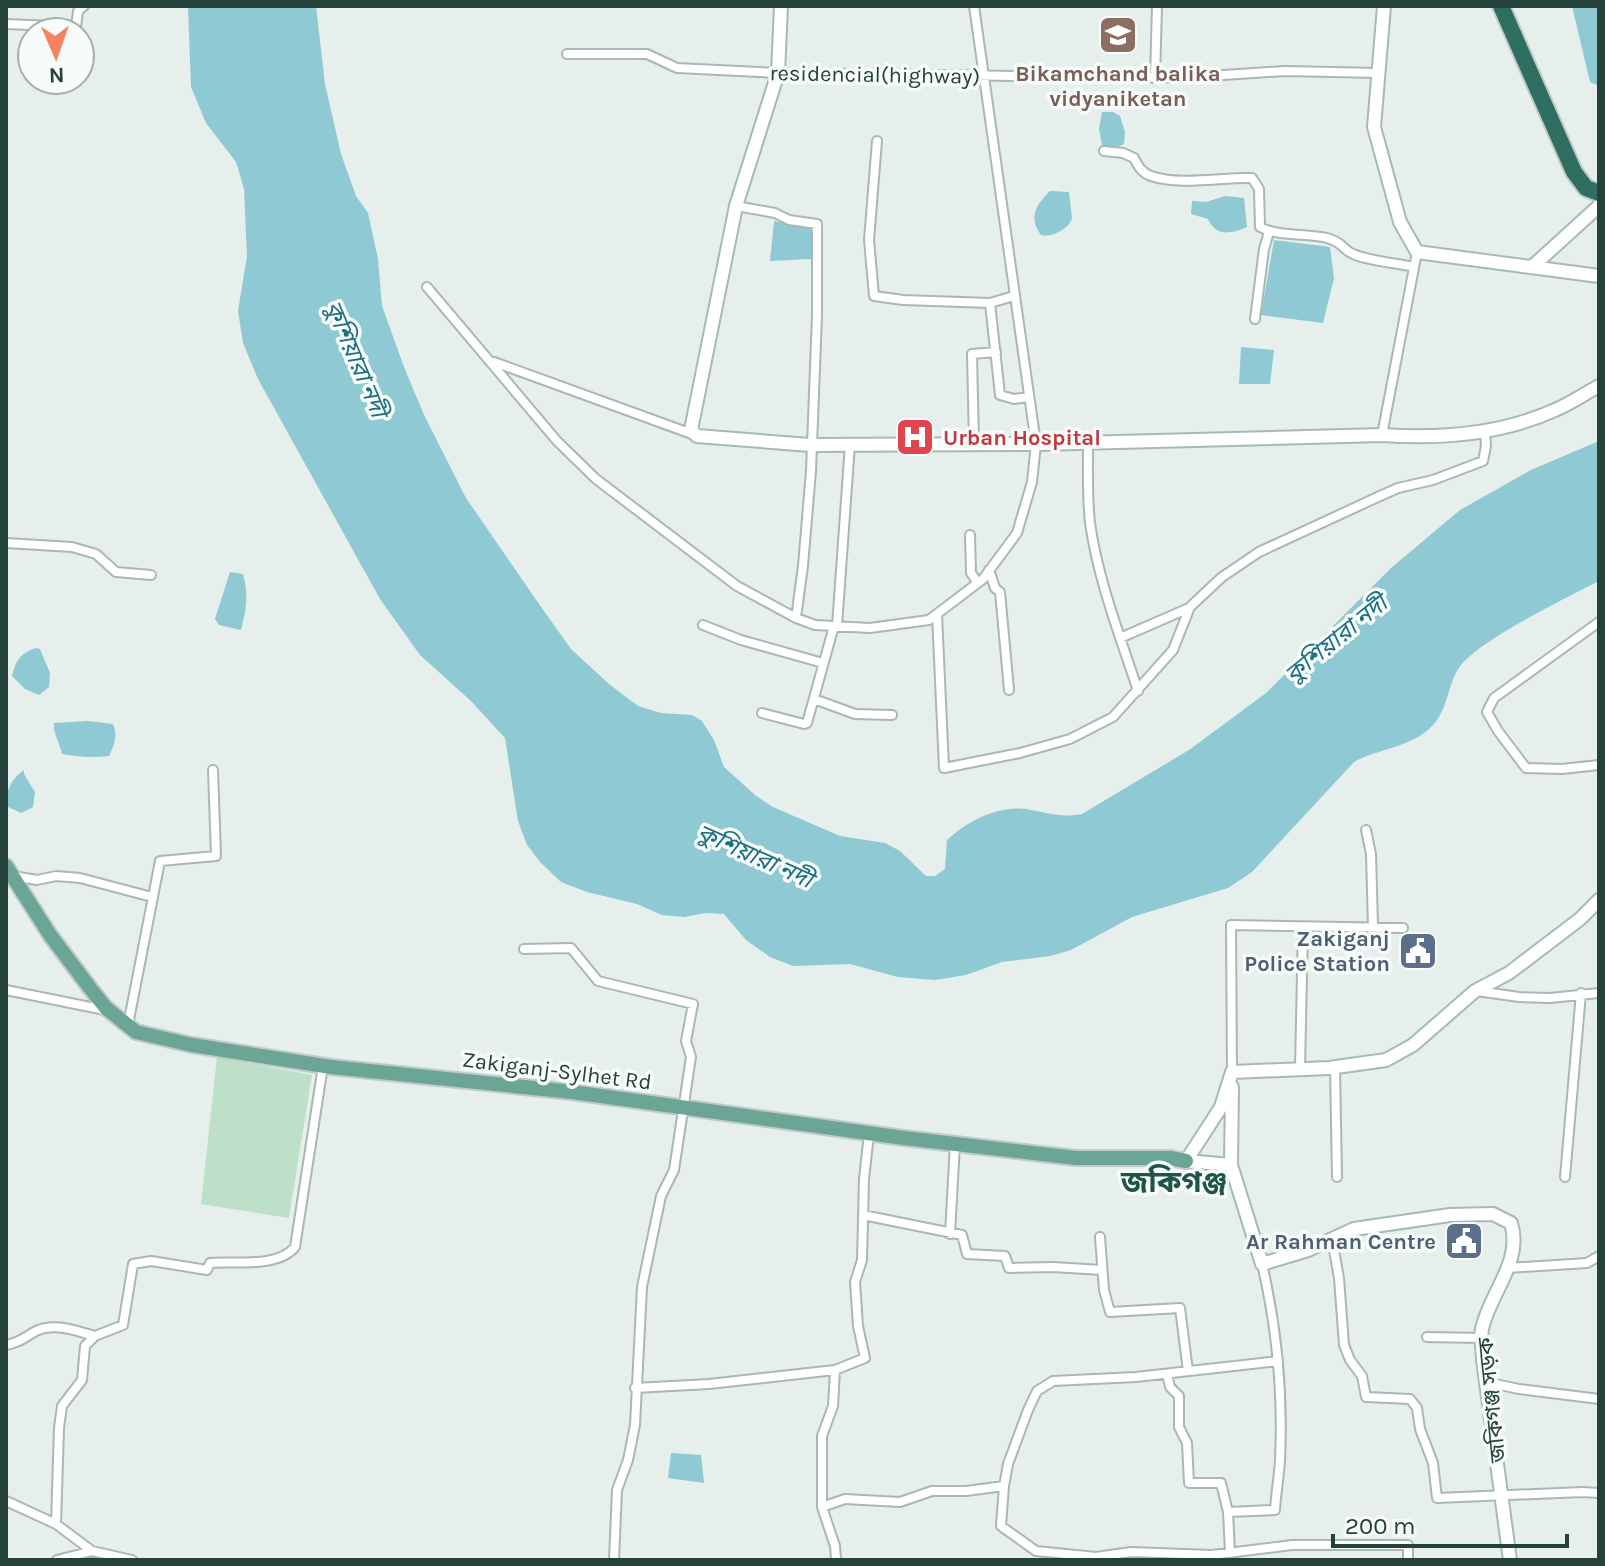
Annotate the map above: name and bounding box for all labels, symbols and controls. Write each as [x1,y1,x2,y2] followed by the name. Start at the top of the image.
[1097,14,1139,56] school or university icon: Bikamchand balika vidyaniketan
[16,16,96,96] north arrow
[769,60,981,90] street label: residencial(highway)
[1015,61,1221,112] place label: Bikamchand balika vidyaniketan
[48,62,65,88] text: N
[319,297,395,426] water label: কুশিয়ারা নদী
[894,416,936,458] hospital icon: Urban Hospital
[943,425,1101,451] place label: Urban Hospital
[1279,586,1396,689] water label: কুশিয়ারা নদী
[693,818,821,896] water label: কুশিয়ারা নদী
[1244,926,1390,977] place label: Zakiganj Police Station
[1397,930,1439,972] public building icon: Zakiganj Police Station
[461,1046,653,1096] street label: Zakiganj-Sylhet Rd
[1120,1164,1227,1200] district label: জকিগঞ্জ
[1443,1220,1485,1262] public building icon: Ar Rahman Centre
[1246,1229,1436,1255] place label: Ar Rahman Centre
[1472,1336,1512,1465] street label: জকিগঞ্জ সড়ক
[1333,1498,1567,1548] scale bar
[1345,1512,1416,1540] text: 200 m

